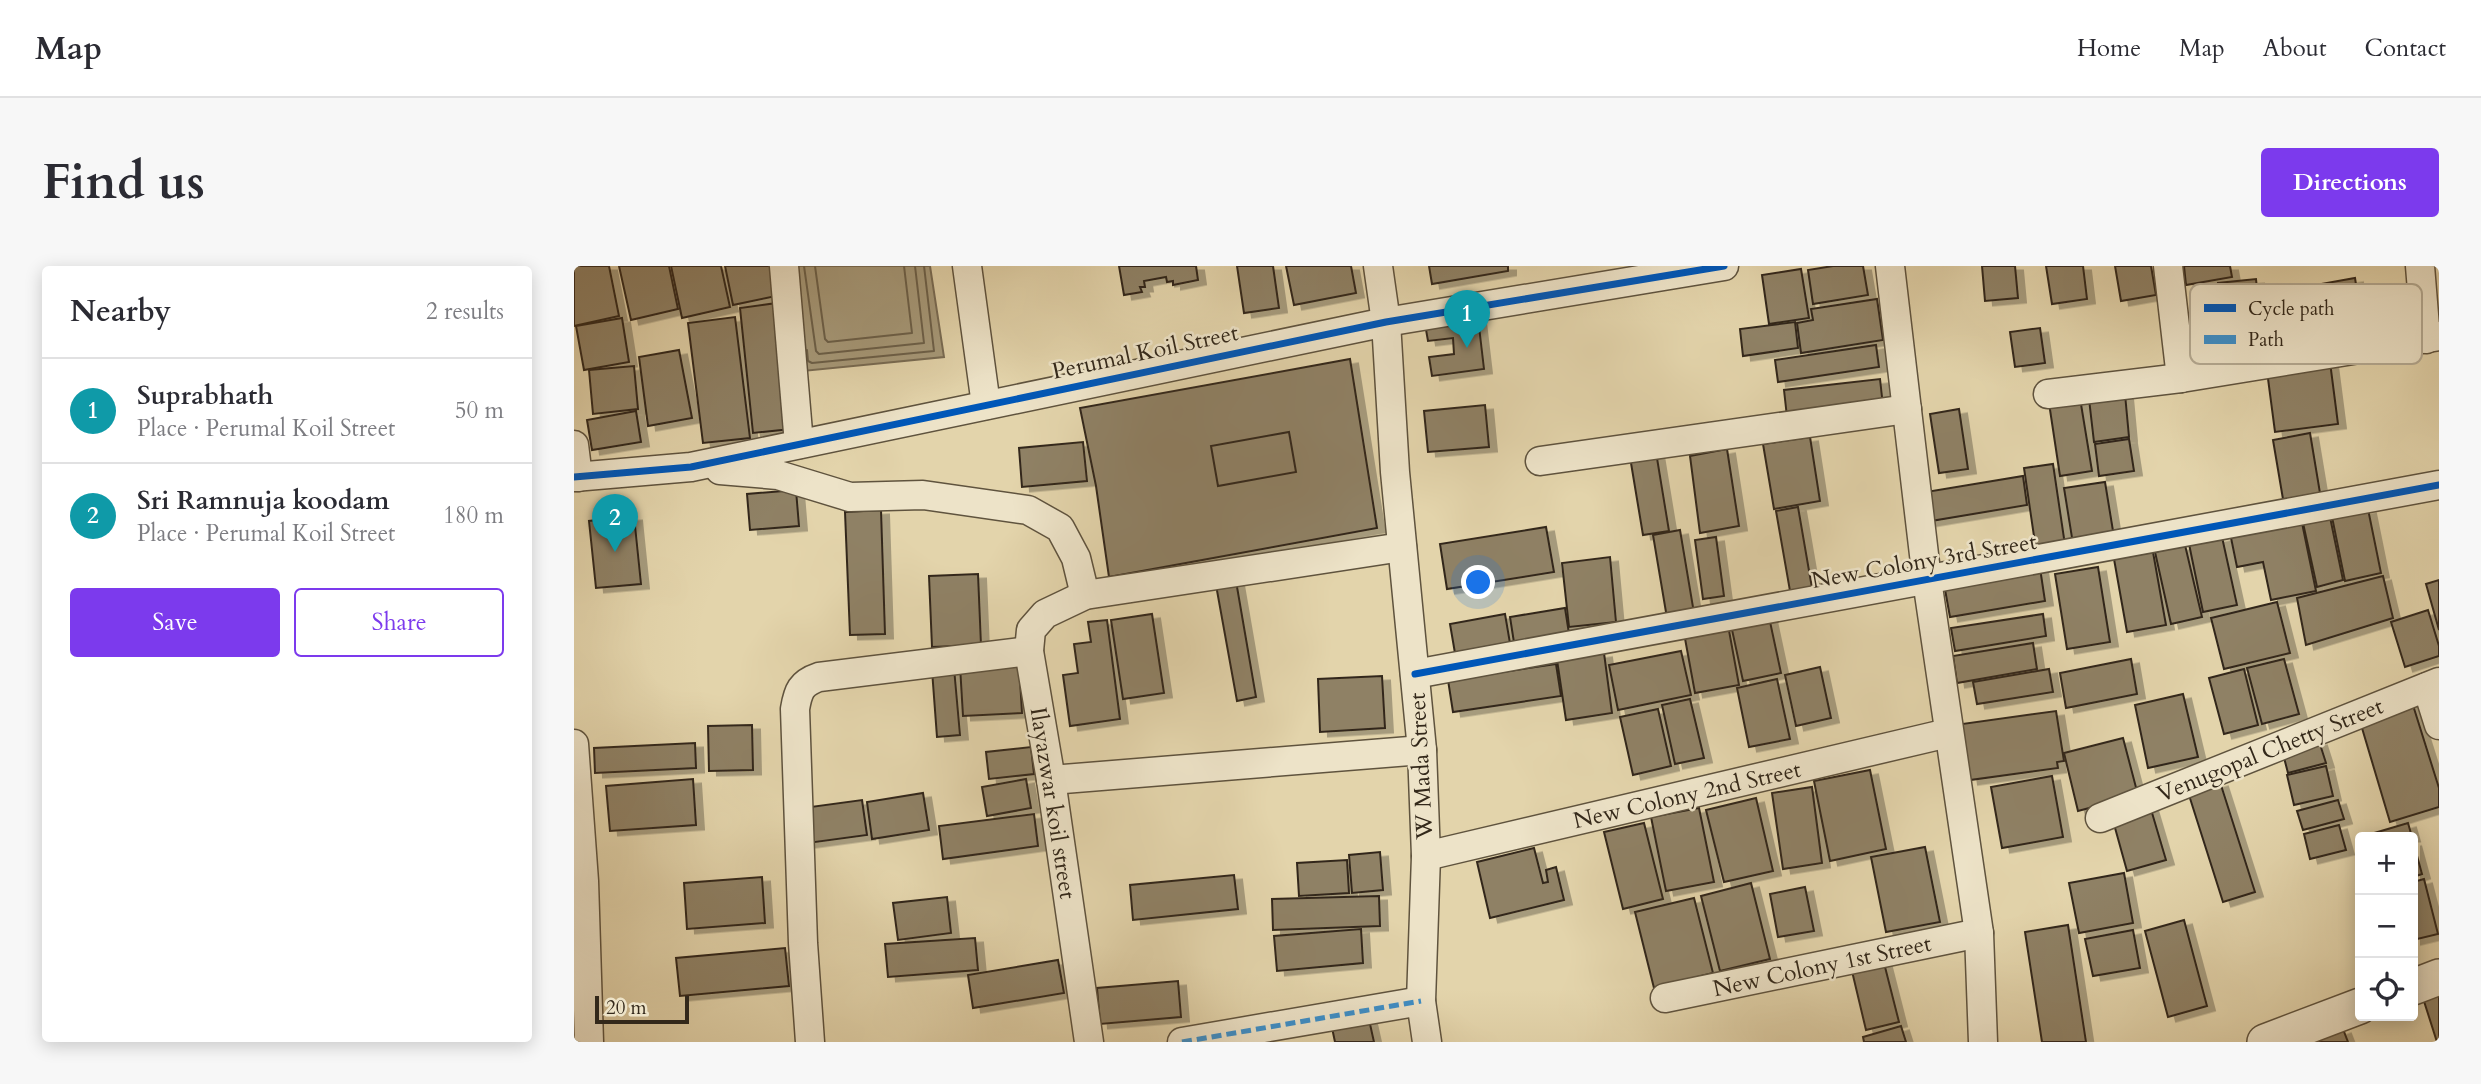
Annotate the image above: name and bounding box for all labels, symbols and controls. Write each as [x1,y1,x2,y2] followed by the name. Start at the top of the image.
[35,26,102,71] text: Map
[2077,32,2141,65] text: Home
[2179,32,2225,65] text: Map
[2263,32,2327,65] text: About
[2365,32,2446,65] text: Contact
[2261,148,2439,217] button: Directions
[42,149,205,216] text: Find us
[2190,284,2422,364] legend
[1444,290,1490,348] pin: 1
[70,291,171,332] text: Nearby
[426,296,504,327] text: 2 results
[2248,296,2335,322] text: Cycle path
[1049,317,1241,387] street label: Perumal Koil Street
[2248,327,2284,353] text: Path
[137,378,273,413] text: Suprabhath
[87,395,99,426] text: 1
[455,395,504,426] text: 50 m
[137,413,395,444] text: Place · Perumal Koil Street
[137,483,389,518] text: Sri Ramnuja koodam
[592,494,638,552] pin: 2
[87,500,99,531] text: 2
[443,500,504,531] text: 180 m
[137,518,395,549] text: Place · Perumal Koil Street
[1809,526,2039,596] street label: New Colony 3rd Street
[1461,565,1495,599] your location
[70,588,280,657] button: Save
[294,588,504,657] button: Share
[2152,690,2388,810] street label: Venugopal Chetty Street
[1402,692,1440,841] street label: W Mada Street
[1023,705,1083,901] street label: Ilayazwar koil street
[1570,754,1804,836] street label: New Colony 2nd Street
[2355,832,2418,1021] map controls
[2355,832,2418,895] button: +
[2355,895,2418,958] button: −
[1710,928,1934,1004] street label: New Colony 1st Street
[2355,958,2418,1021] button: locate
[595,993,690,1025] scale bar
[606,995,647,1021] text: 20 m

